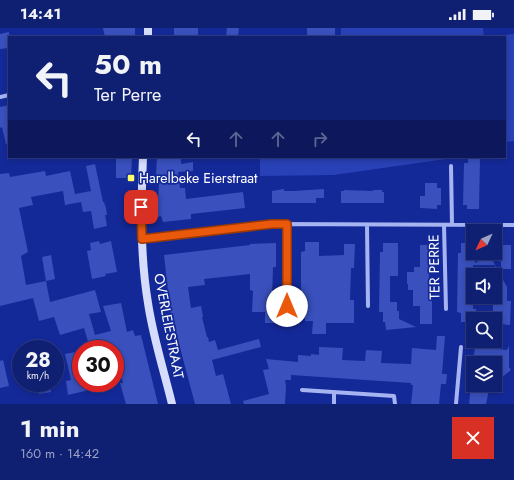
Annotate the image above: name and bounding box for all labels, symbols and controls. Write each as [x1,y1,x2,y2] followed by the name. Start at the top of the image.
[20,3,61,25] text: 14:41
[94,44,162,85] text: 50 m
[28,52,80,104] icon: left
[94,82,161,108] text: Ter Perre
[183,128,205,150] icon: left
[225,128,247,150] icon: ahead
[267,128,289,150] icon: ahead
[309,128,331,150] icon: right
[139,168,258,188] place label: Harelbeke Eierstraat
[126,173,136,183] marker: Harelbeke Eierstraat
[124,190,158,224] pin
[130,196,152,218] icon: arrive
[466,224,502,260] north arrow
[466,224,502,392] map controls
[423,234,445,300] street label: TER PERRE
[466,268,502,304] button: sound
[149,272,189,381] street label: OVERLEIESTRAAT
[266,285,308,327] position arrow
[466,312,502,348] button: search
[72,340,124,392] speed limit sign: 30
[25,346,51,375] text: 28
[466,356,502,392] button: layers
[27,368,49,383] text: km/h
[20,411,80,446] text: 1 min
[452,417,494,459] button: close
[20,444,99,463] text: 160 m · 14:42

